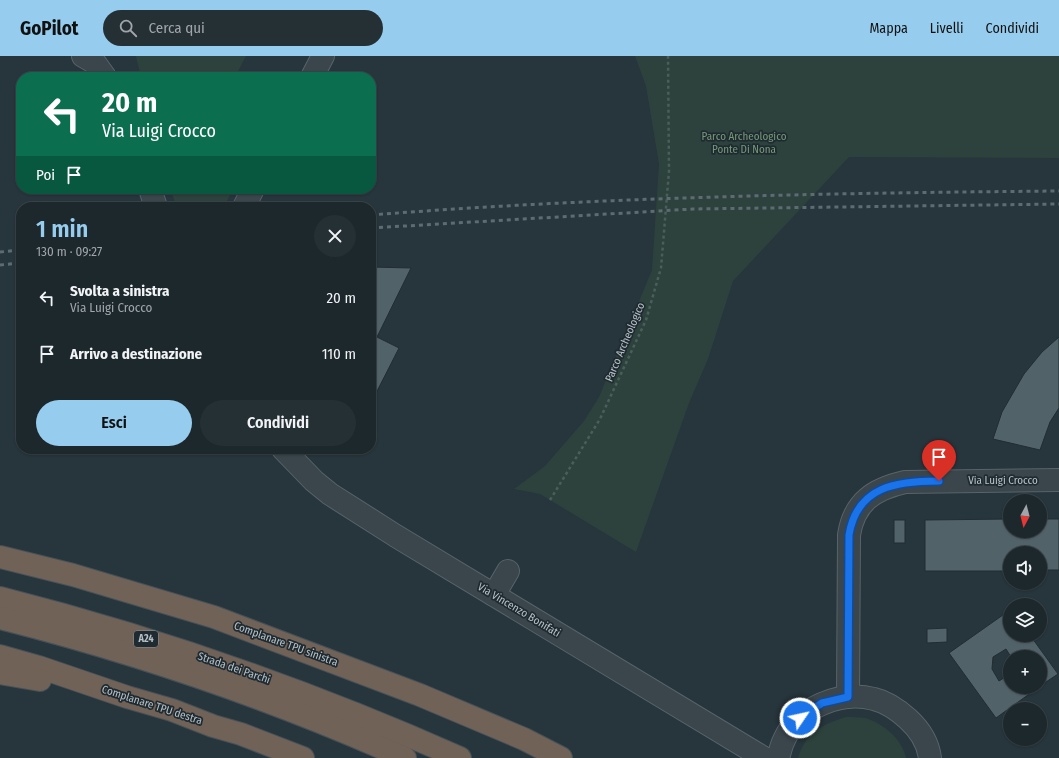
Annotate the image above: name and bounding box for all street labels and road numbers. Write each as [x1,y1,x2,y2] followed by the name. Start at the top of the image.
[602,300,648,384] street label: Parco Archeologico
[968,474,1038,487] street label: Via Luigi Crocco
[475,580,563,640] street label: Via Vincenzo Bonifati
[232,619,340,669] street label: Complanare TPU sinistra
[134,631,158,647] road number: A24
[196,650,272,687] street label: Strada dei Parchi
[100,683,204,727] street label: Complanare TPU destra

